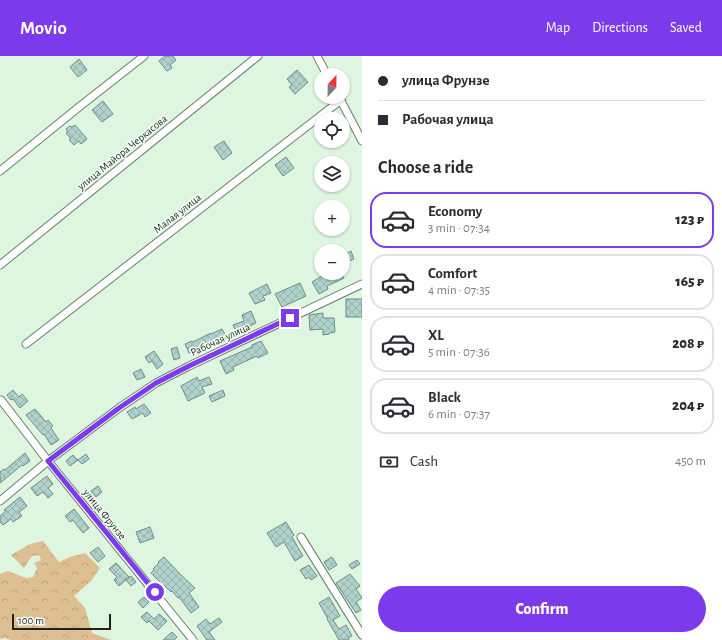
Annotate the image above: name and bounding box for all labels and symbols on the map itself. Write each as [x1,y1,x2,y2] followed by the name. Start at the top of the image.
[314,68,350,104] north arrow
[75,113,169,192] street label: улица Майора Черкасова
[151,191,203,235] street label: Малая улица
[281,309,299,327] route end
[189,321,252,358] street label: Рабочая улица
[80,486,128,542] street label: улица Фрунзе
[146,583,164,601] route start
[12,612,111,631] scale bar

